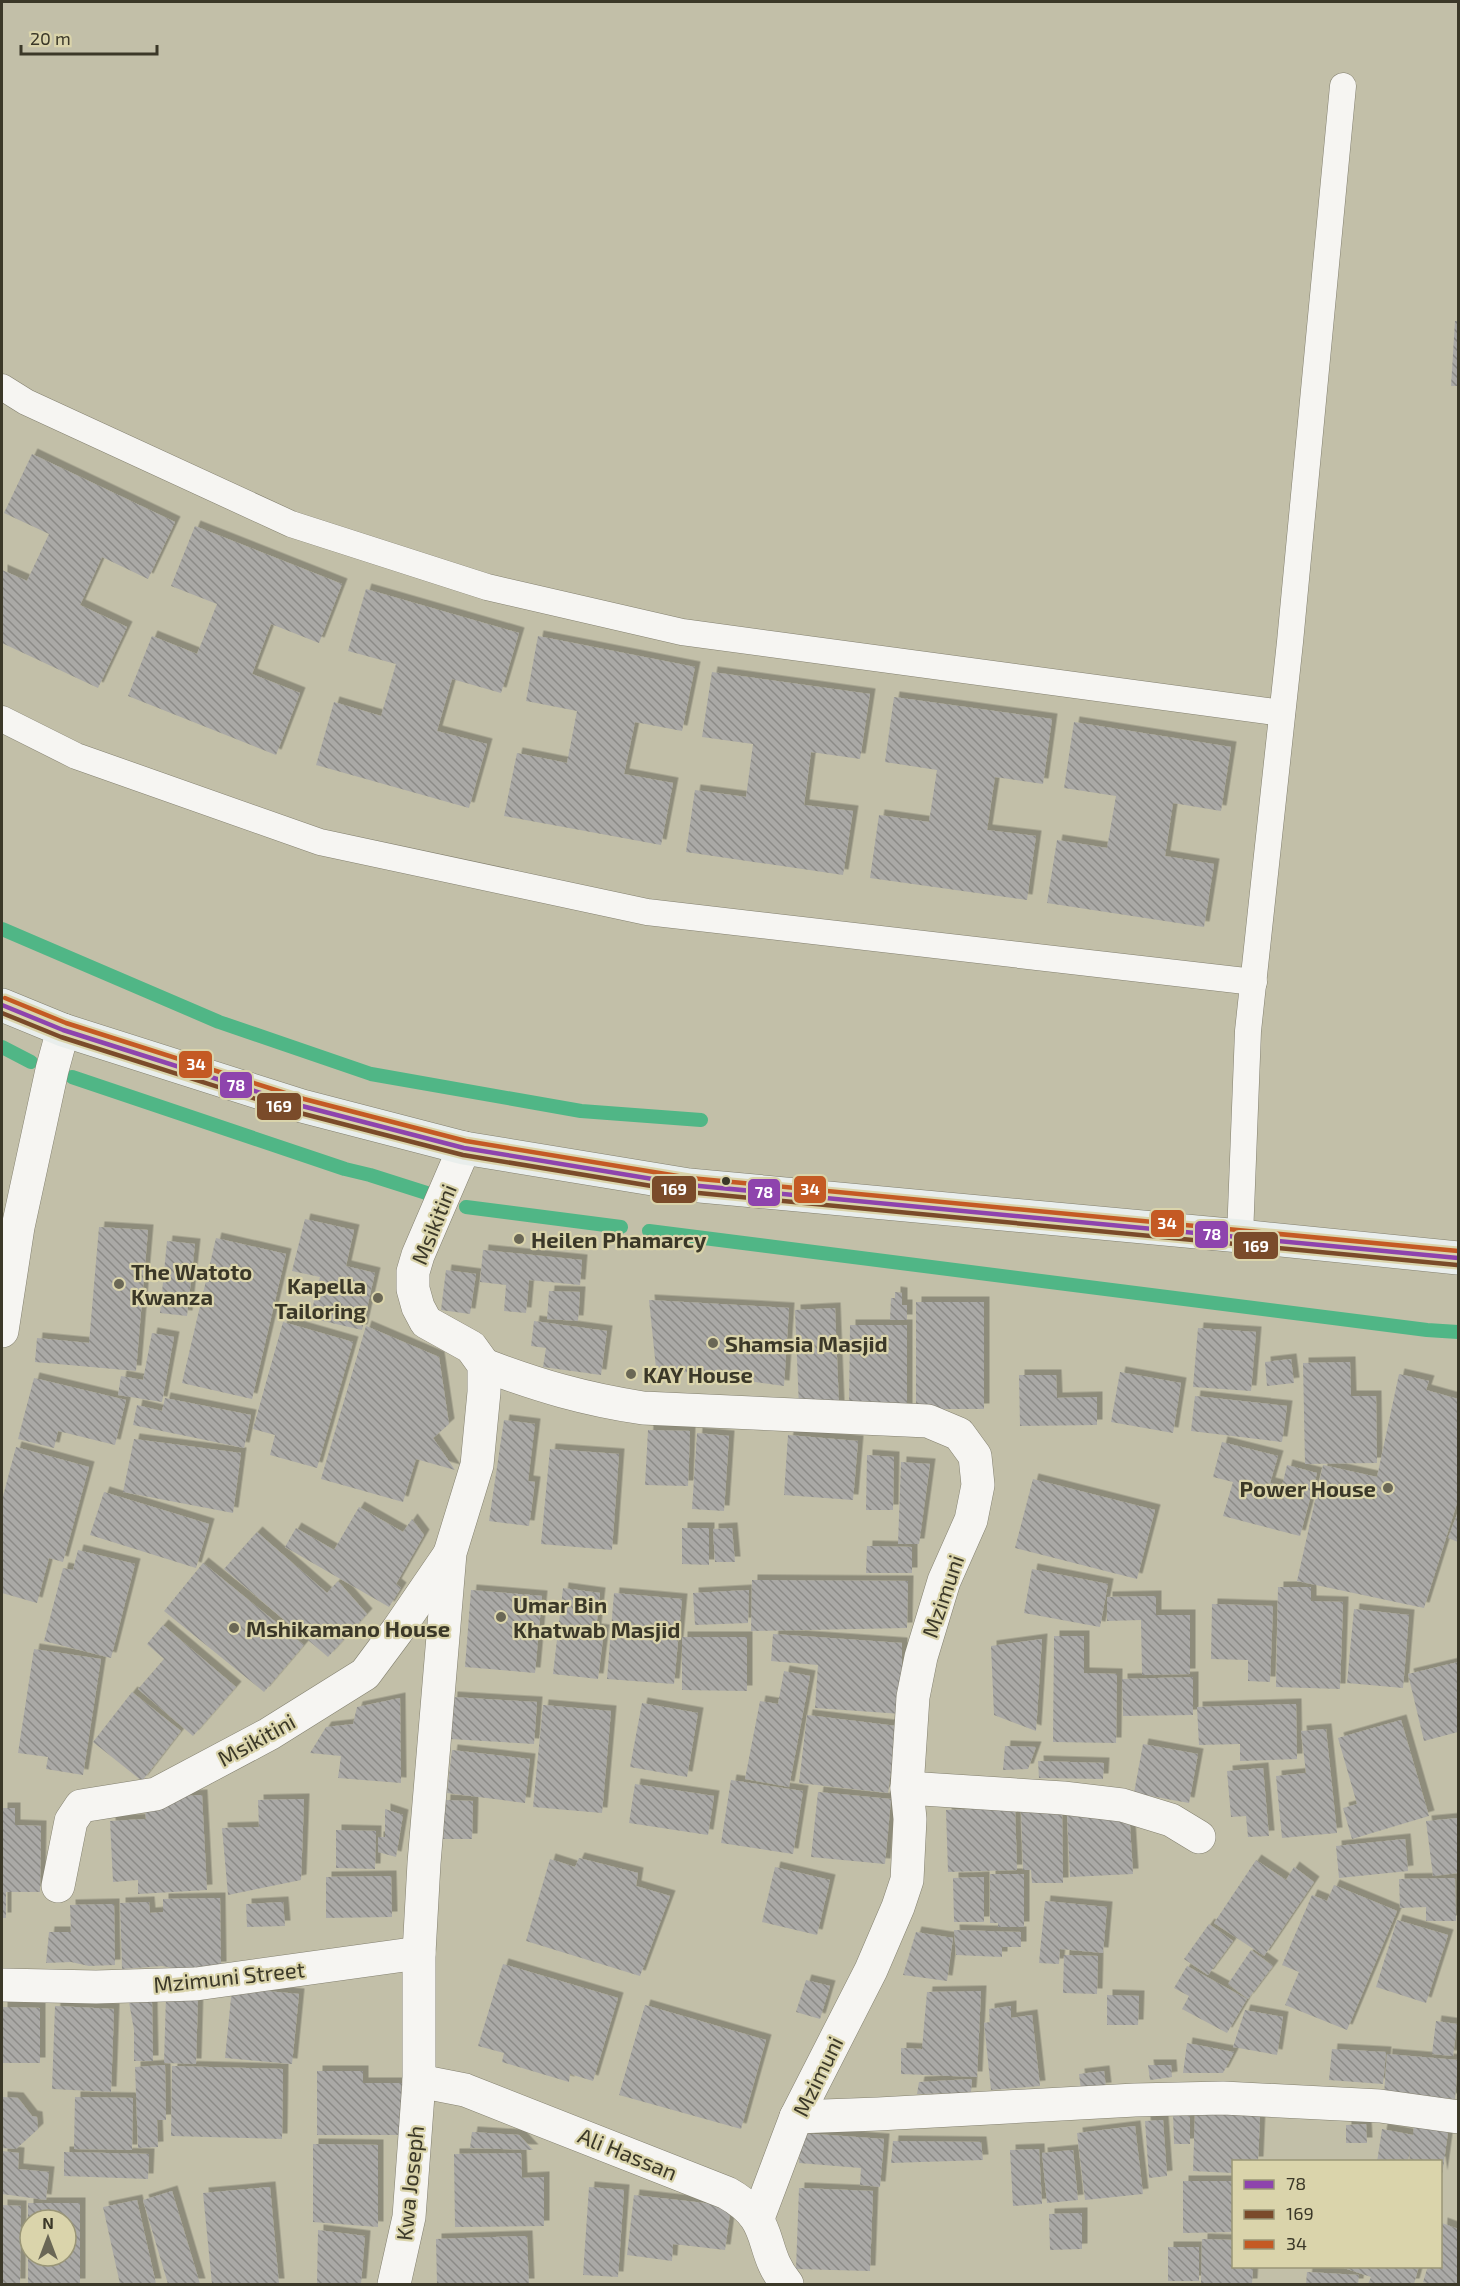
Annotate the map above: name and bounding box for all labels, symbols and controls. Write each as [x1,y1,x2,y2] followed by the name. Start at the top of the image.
[21,18,158,56] scale bar
[30,27,71,49] text: 20 m
[178,1050,213,1079] line badge: 34
[186,1054,206,1073] text: 34
[219,1071,253,1099] line badge: 78
[227,1075,245,1094] text: 78
[256,1092,302,1121] line badge: 169
[266,1096,292,1115] text: 169
[651,1175,697,1204] line badge: 169
[720,1175,732,1187] unlabelled marker
[793,1175,827,1204] line badge: 34
[747,1178,781,1207] line badge: 78
[661,1179,687,1198] text: 169
[800,1179,820,1198] text: 34
[405,1180,461,1268] street label: Msikitini
[755,1182,773,1201] text: 78
[1150,1209,1185,1238] line badge: 34
[1157,1213,1177,1232] text: 34
[1194,1220,1229,1249] line badge: 78
[1203,1224,1221,1243] text: 78
[531,1226,707,1253] place label: Heilen Phamarcy
[1233,1231,1279,1260] line badge: 169
[512,1232,526,1246] marker: Heilen Phamarcy
[1243,1236,1269,1255] text: 169
[131,1258,252,1309] place label: The Watoto Kwanza
[274,1272,366,1323] place label: Kapella Tailoring
[112,1277,126,1291] marker: The Watoto Kwanza
[371,1291,385,1305] marker: Kapella Tailoring
[725,1330,888,1356] place label: Shamsia Masjid
[706,1336,720,1350] marker: Shamsia Masjid
[643,1361,753,1387] place label: KAY House
[624,1367,638,1381] marker: KAY House
[1240,1475,1376,1501] place label: Power House
[1381,1481,1395,1495] marker: Power House
[916,1551,968,1641] street label: Mzimuni
[513,1591,680,1642] place label: Umar Bin Khatwab Masjid
[494,1610,508,1624] marker: Umar Bin Khatwab Masjid
[246,1615,450,1641] place label: Mshikamano House
[227,1621,241,1635] marker: Mshikamano House
[213,1707,299,1771] street label: Msikitini
[152,1955,306,1997] street label: Mzimuni Street
[786,2032,848,2120] street label: Mzimuni
[575,2121,681,2185] street label: Ali Hassan
[390,2124,428,2242] street label: Kwa Joseph
[1232,2160,1442,2268] legend
[1286,2172,1306,2194] text: 78
[1286,2202,1314,2224] text: 169
[18,2208,78,2268] north arrow
[42,2213,54,2232] text: N
[1286,2232,1307,2254] text: 34

